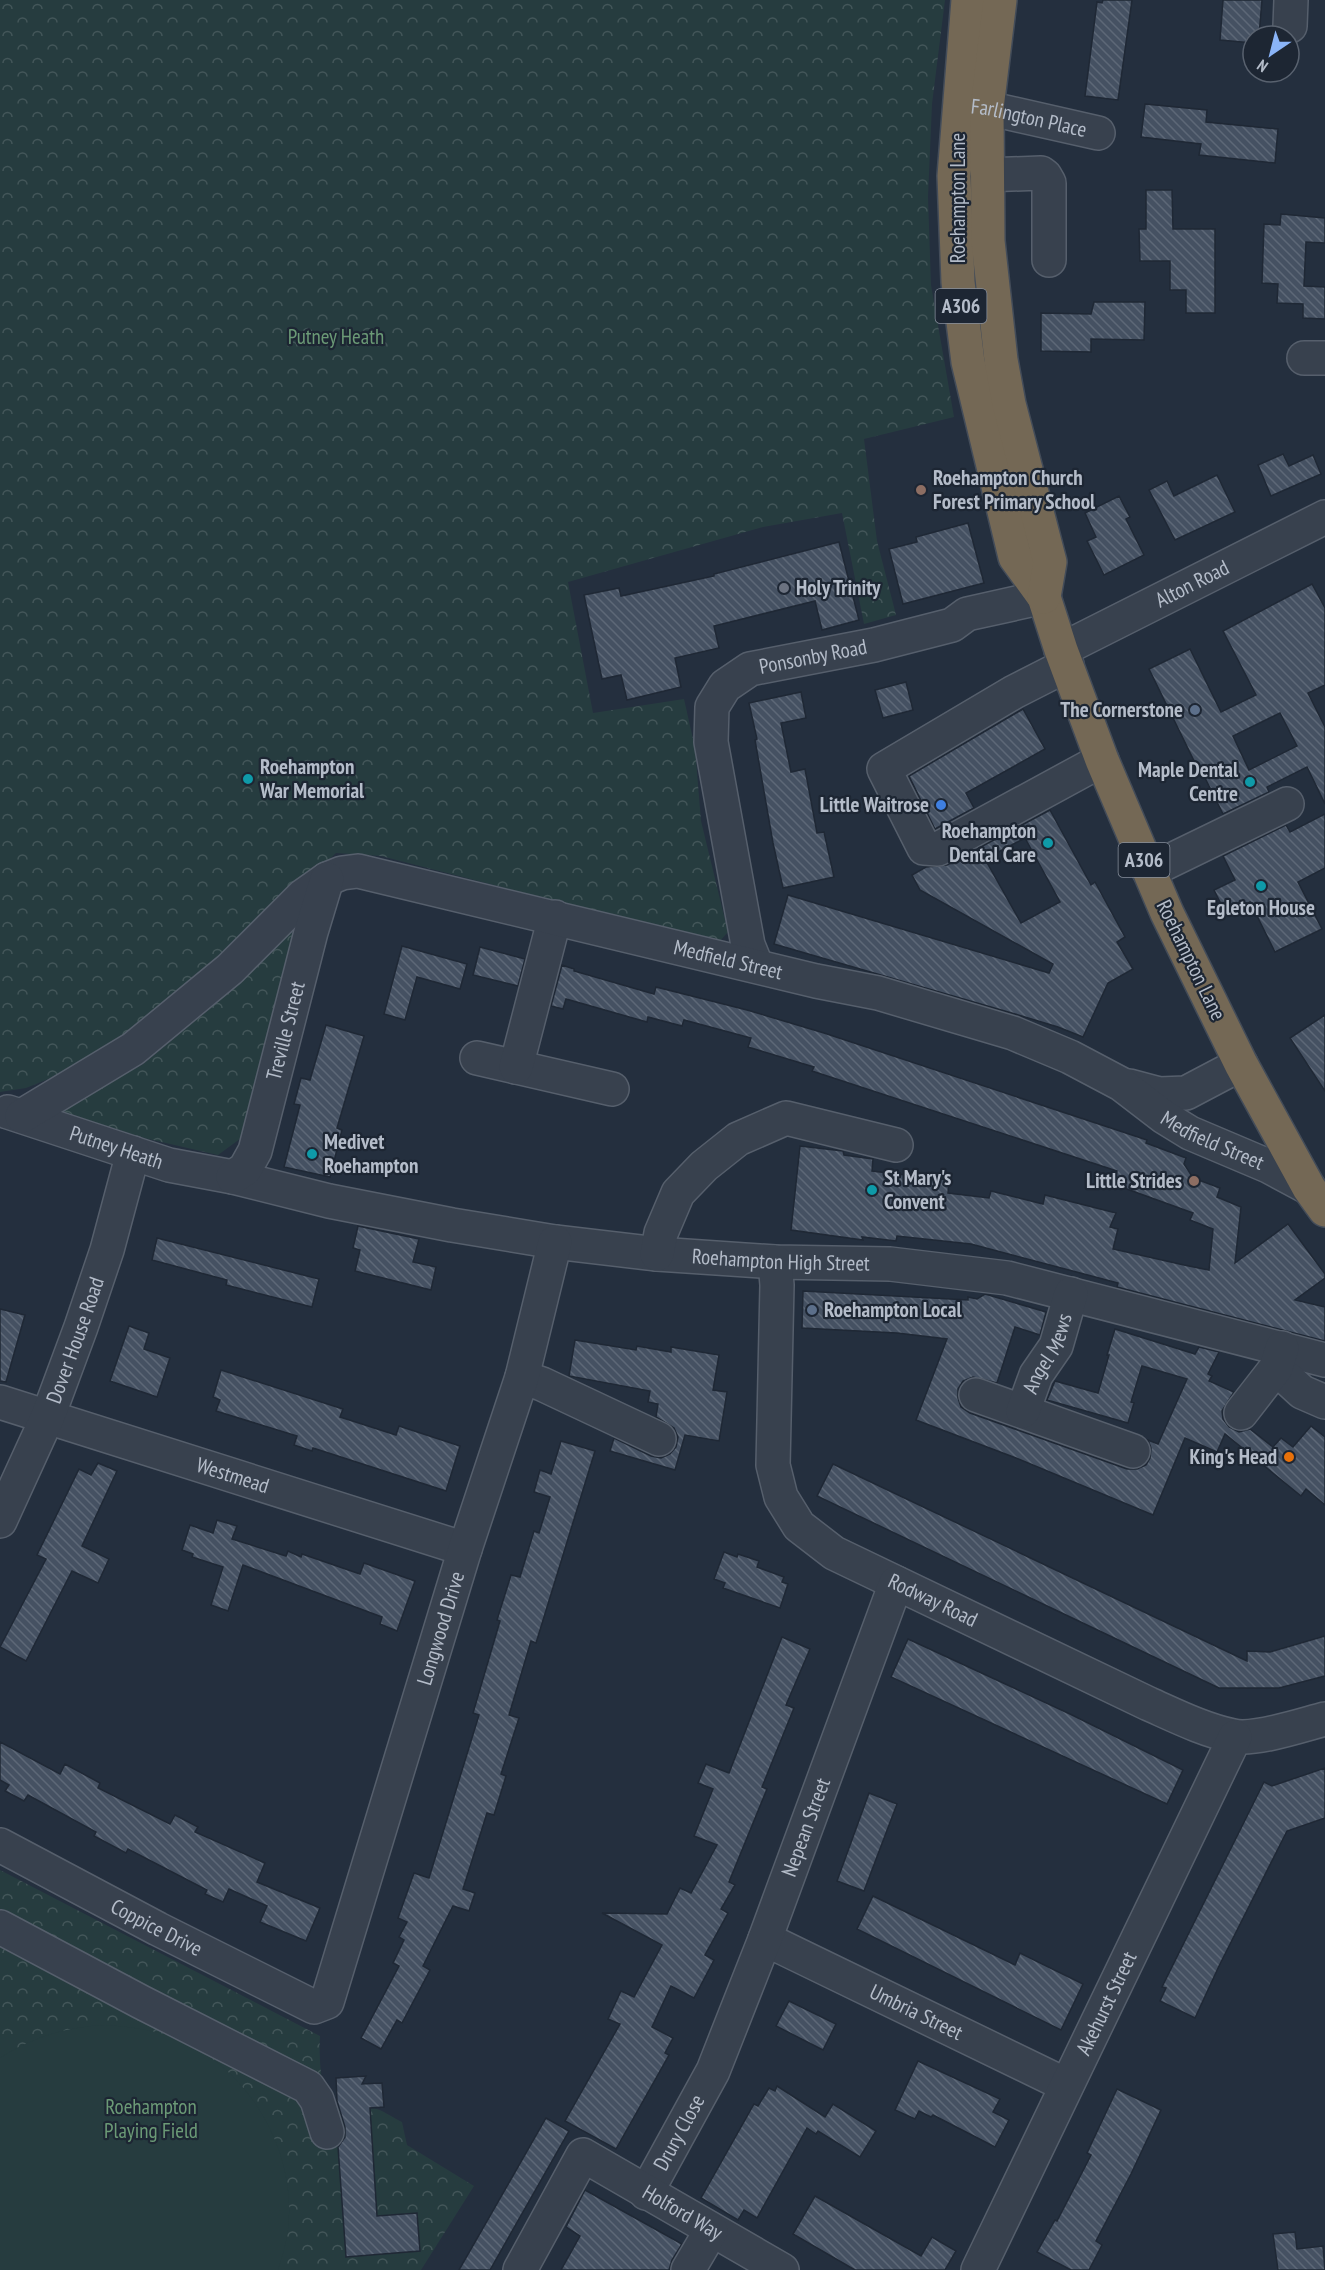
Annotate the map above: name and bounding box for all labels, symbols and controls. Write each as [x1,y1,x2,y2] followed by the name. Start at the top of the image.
[1241,24,1301,84] north arrow
[1253,56,1272,77] text: N
[970,92,1089,143] street label: Farlington Place
[944,133,971,263] street label: Roehampton Lane
[936,289,986,323] road number: A306
[288,323,384,350] park label: Putney Heath
[933,464,1096,515] place label: Roehampton Church Forest Primary School
[914,483,928,497] marker: Roehampton Church Forest Primary School
[1151,554,1233,613] street label: Alton Road
[796,574,881,601] place label: Holy Trinity
[777,581,791,595] marker: Holy Trinity
[757,633,869,680] street label: Ponsonby Road
[1060,696,1183,723] place label: The Cornerstone
[1188,703,1202,717] marker: The Cornerstone
[259,753,365,804] place label: Roehampton War Memorial
[1138,756,1239,807] place label: Maple Dental Centre
[241,772,255,786] marker: Roehampton War Memorial
[1243,775,1257,789] marker: Maple Dental Centre
[820,791,929,818] place label: Little Waitrose
[934,798,948,812] marker: Little Waitrose
[942,817,1036,868] place label: Roehampton Dental Care
[1041,836,1055,850] marker: Roehampton Dental Care
[1118,843,1170,877] road number: A306
[1254,879,1268,893] marker: Egleton House
[1207,894,1315,921] place label: Egleton House
[1151,895,1232,1024] street label: Roehampton Lane
[671,933,786,986] street label: Medfield Street
[260,978,311,1083] street label: Treville Street
[1156,1104,1268,1176] street label: Medfield Street
[66,1119,166,1175] street label: Putney Heath
[324,1128,418,1179] place label: Medivet Roehampton
[305,1147,319,1161] marker: Medivet Roehampton
[884,1164,951,1215] place label: St Mary's Convent
[1086,1167,1182,1194] place label: Little Strides
[1187,1174,1201,1188] marker: Little Strides
[865,1183,879,1197] marker: St Mary's Convent
[691,1242,870,1277] street label: Roehampton High Street
[40,1273,110,1407] street label: Dover House Road
[824,1296,962,1323] place label: Roehampton Local
[805,1303,819,1317] marker: Roehampton Local
[1016,1310,1078,1397] street label: Angel Mews
[1190,1443,1277,1470] place label: King's Head
[1282,1450,1296,1464] marker: King's Head
[193,1451,273,1499] street label: Westmead
[884,1567,982,1633] street label: Rodway Road
[410,1568,470,1688] street label: Longwood Drive
[775,1774,836,1880] street label: Nepean Street
[106,1892,207,1962] street label: Coppice Drive
[1070,1947,1143,2059] street label: Akehurst Street
[865,1978,968,2046] street label: Umbria Street
[647,2089,711,2175] street label: Drury Close
[104,2093,198,2144] park label: Roehampton Playing Field
[638,2178,728,2246] street label: Holford Way

